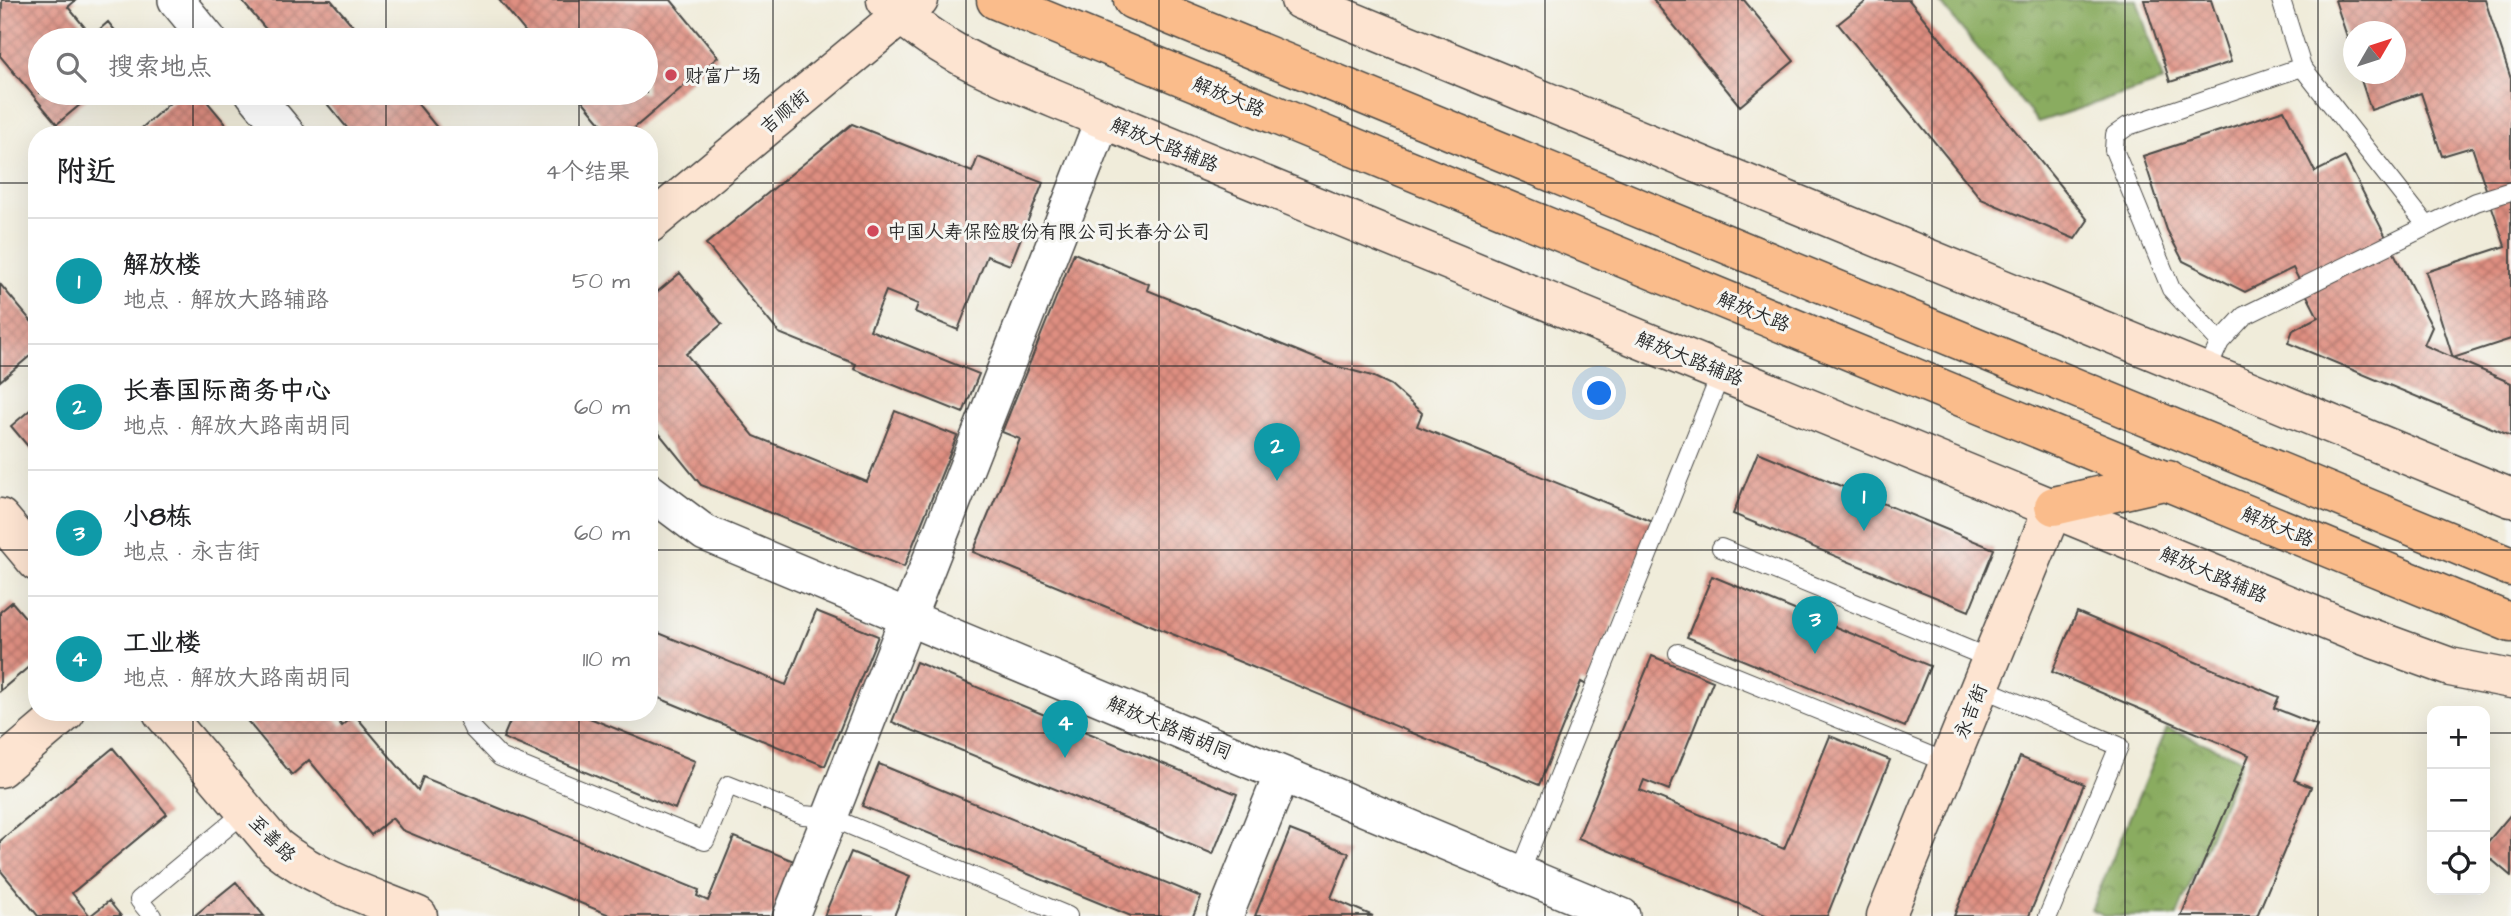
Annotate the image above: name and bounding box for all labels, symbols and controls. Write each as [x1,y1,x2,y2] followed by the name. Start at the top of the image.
[2343,21,2406,84] north arrow
[28,28,658,105] search box
[52,48,90,86] icon: search
[108,49,212,85] text: 搜索地点
[685,63,761,90] place label: 财富广场
[663,67,679,83] marker: 财富广场
[1188,71,1269,124] street label: 解放大路
[754,83,815,141] street label: 吉顺街
[1107,112,1222,179] street label: 解放大路辅路
[56,151,116,193] text: 附近
[545,156,630,188] text: 4个结果
[887,219,1210,246] place label: 中国人寿保险股份有限公司长春分公司
[865,223,881,239] marker: 中国人寿保险股份有限公司长春分公司
[123,247,201,283] text: 解放楼
[78,265,80,297] text: 1
[572,265,630,297] text: 50 m
[123,284,329,316] text: 地点 · 解放大路辅路
[1713,286,1794,339] street label: 解放大路
[1632,326,1747,393] street label: 解放大路辅路
[123,373,331,409] text: 长春国际商务中心
[1582,376,1616,410] your location
[72,391,86,423] text: 2
[574,391,630,423] text: 60 m
[123,410,352,442] text: 地点 · 解放大路南胡同
[1254,423,1300,481] pin: 2
[1841,473,1887,531] pin: 1
[123,499,192,535] text: 小8栋
[2237,501,2318,554] street label: 解放大路
[73,517,85,549] text: 3
[574,517,630,549] text: 60 m
[123,536,260,568] text: 地点 · 永吉街
[2156,541,2271,610] street label: 解放大路辅路
[1792,596,1838,654] pin: 3
[123,625,201,661] text: 工业楼
[71,643,87,675] text: 4
[582,643,630,675] text: 110 m
[123,662,352,694] text: 地点 · 解放大路南胡同
[1948,680,1995,743] street label: 永吉街
[1103,690,1236,767] street label: 解放大路南胡同
[1042,700,1088,758] pin: 4
[2427,706,2490,895] map controls
[2427,706,2490,769] button: +
[2427,769,2490,832] button: −
[242,809,302,869] street label: 至善路
[2427,832,2490,895] button: locate

